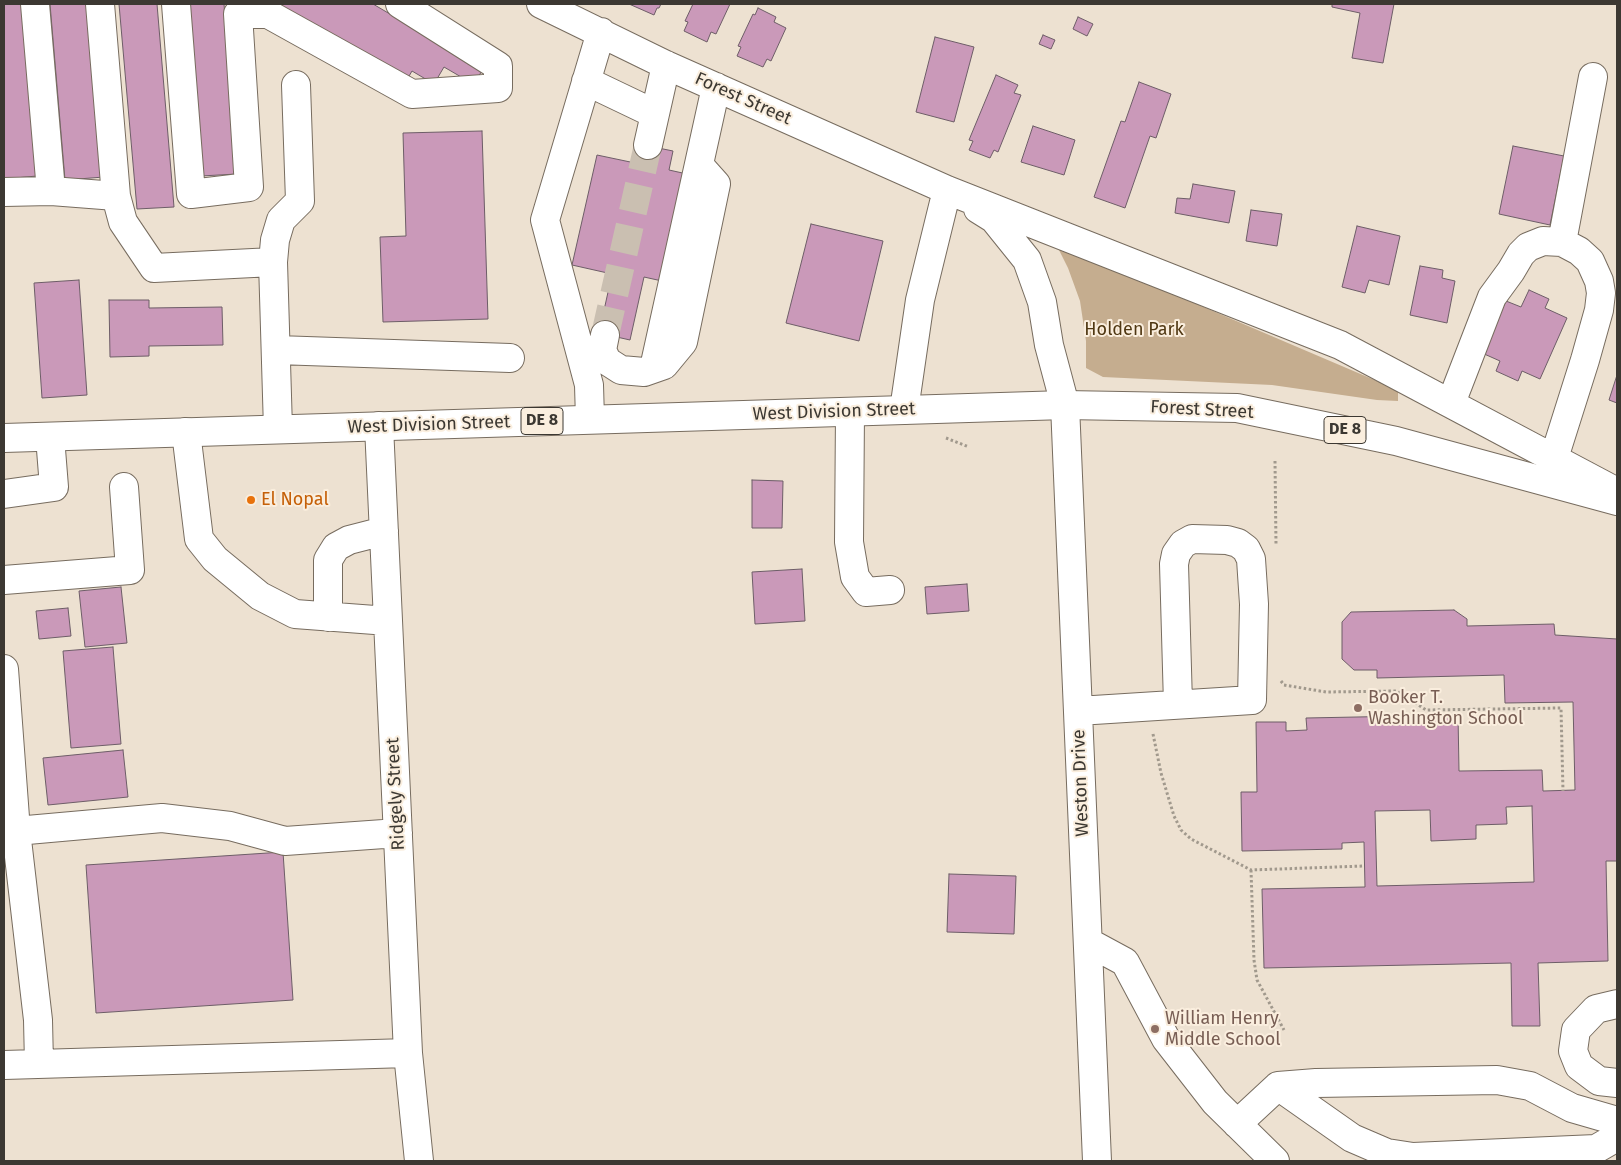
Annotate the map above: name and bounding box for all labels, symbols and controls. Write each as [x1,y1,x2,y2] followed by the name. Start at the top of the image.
[691,68,795,130] street label: Forest Street
[1084,319,1184,341] park label: Holden Park
[1150,397,1254,423] street label: Forest Street
[752,398,916,426] street label: West Division Street
[521,408,563,434] road number: DE 8
[347,411,511,439] street label: West Division Street
[1324,416,1366,444] road number: DE 8
[261,489,329,511] place label: El Nopal
[245,494,257,506] marker: El Nopal
[1368,687,1523,730] place label: Booker T. Washington School
[1352,702,1364,714] marker: Booker T. Washington School
[1068,729,1094,837] street label: Weston Drive
[382,737,410,851] street label: Ridgely Street
[1165,1008,1281,1050] place label: William Henry Middle School
[1149,1023,1161,1035] marker: William Henry Middle School

